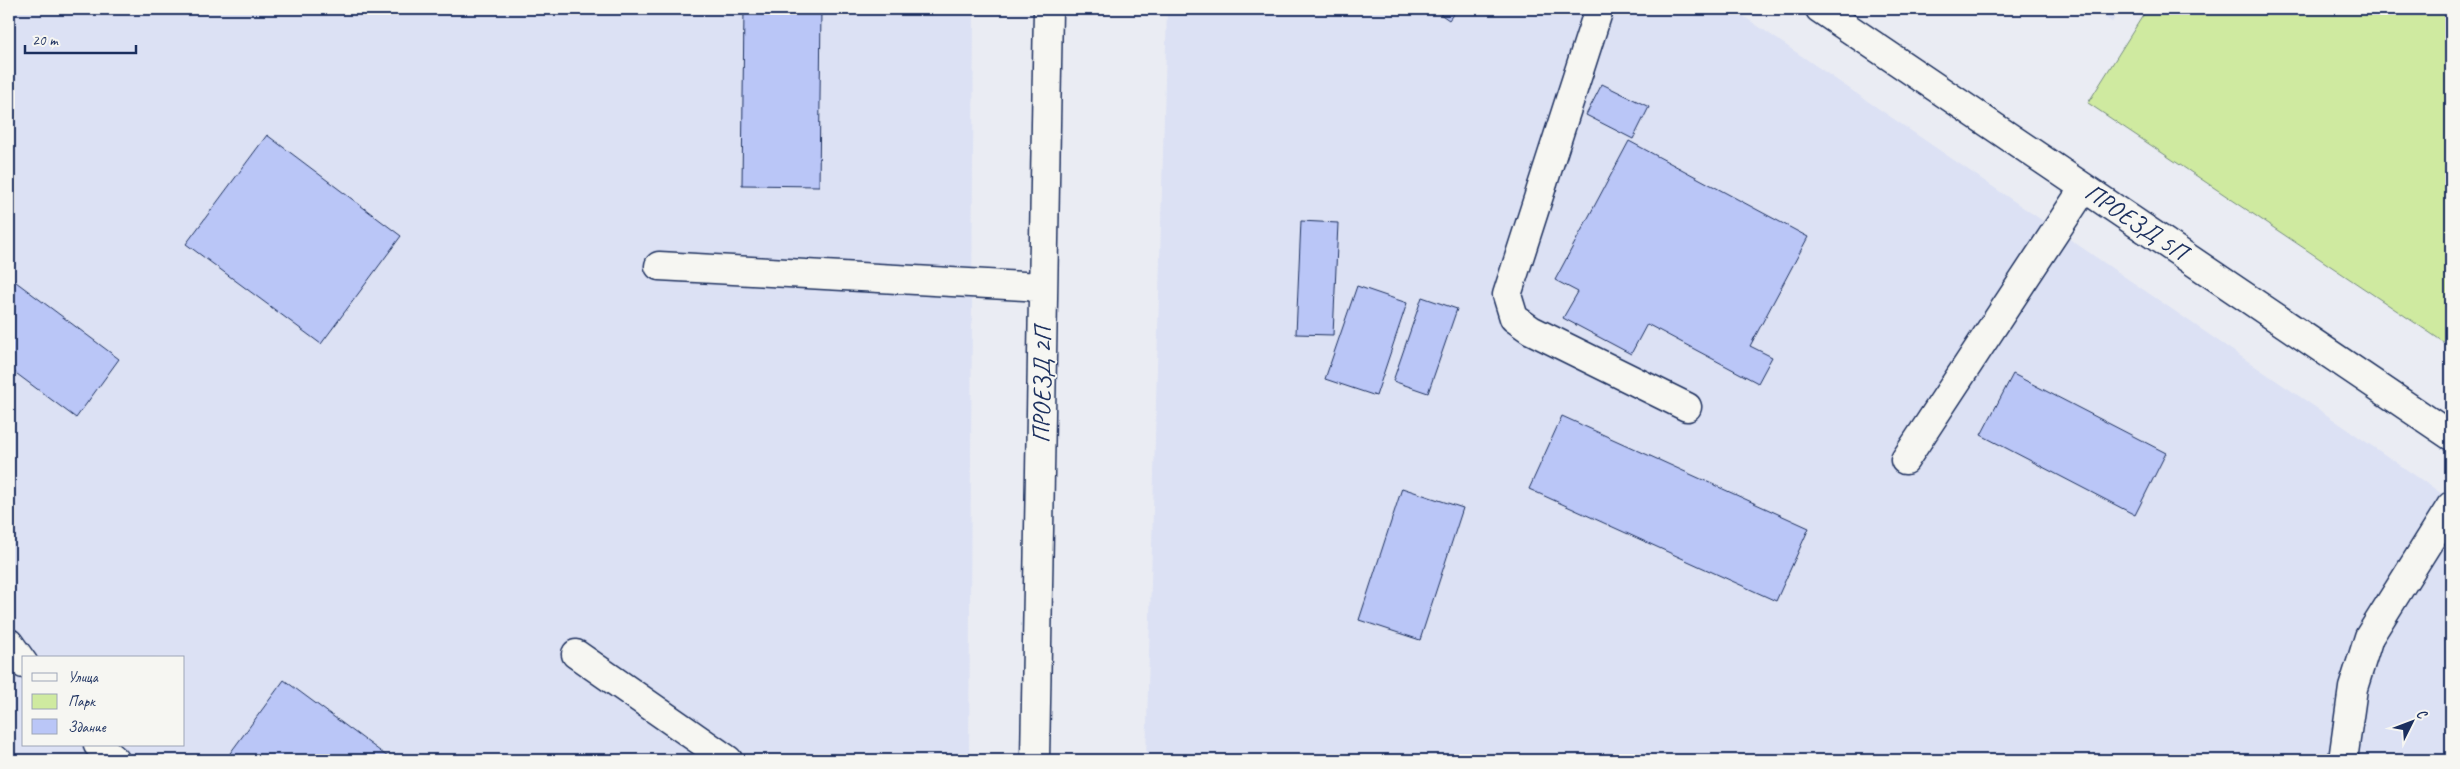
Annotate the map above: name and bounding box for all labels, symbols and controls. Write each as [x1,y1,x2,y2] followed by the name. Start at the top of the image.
[25,22,136,54] scale bar
[32,31,59,50] text: 20 m
[2079,176,2196,270] street label: ПРОЕЗД 5П
[1025,323,1059,443] street label: ПРОЕЗД 2П
[22,656,185,746] legend
[68,668,99,687] text: Улица
[68,692,96,711] text: Парк
[2388,696,2438,746] north arrow
[2413,705,2431,723] text: С
[68,718,107,737] text: Здание

